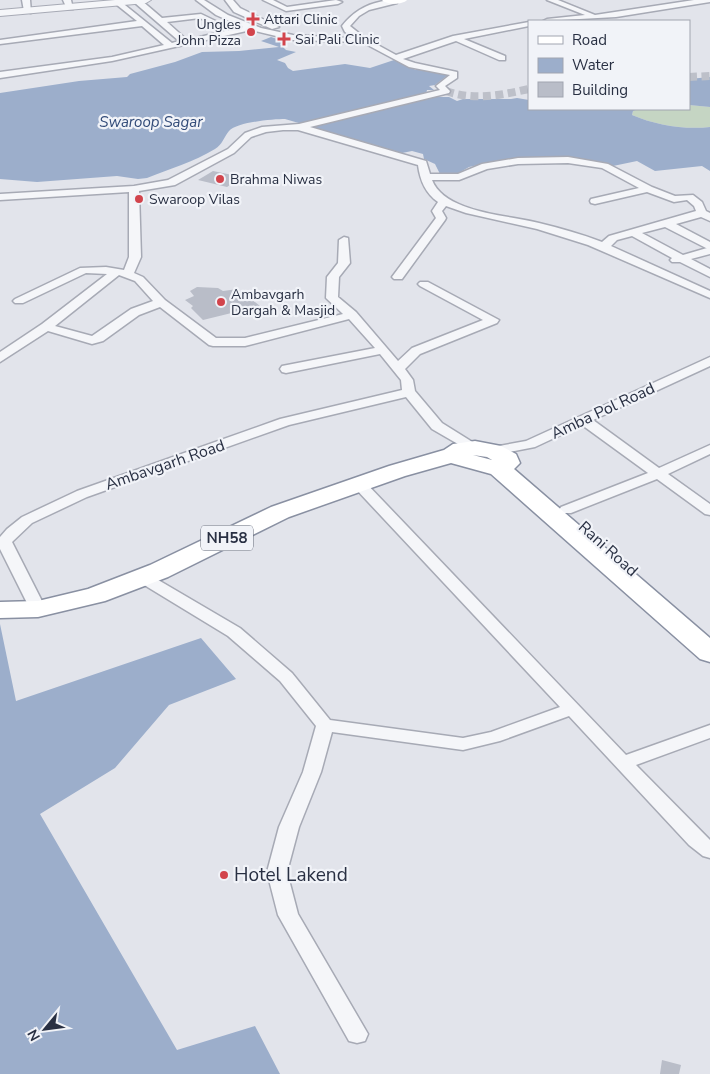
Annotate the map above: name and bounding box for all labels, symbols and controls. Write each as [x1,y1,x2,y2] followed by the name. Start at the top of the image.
[264,10,338,29] place label: Attari Clinic
[246,12,260,26] marker: Attari Clinic
[176,15,241,50] place label: Ungles John Pizza
[528,20,690,110] legend
[245,26,257,38] marker: Ungles John Pizza
[295,30,380,49] place label: Sai Pali Clinic
[572,30,607,50] text: Road
[277,32,291,46] marker: Sai Pali Clinic
[572,55,615,75] text: Water
[572,80,628,100] text: Building
[99,112,203,132] water label: Swaroop Sagar
[230,170,322,189] place label: Brahma Niwas
[214,173,226,185] marker: Brahma Niwas
[149,190,240,209] place label: Swaroop Vilas
[133,193,145,205] marker: Swaroop Vilas
[231,285,335,320] place label: Ambavgarh Dargah & Masjid
[215,296,227,308] marker: Ambavgarh Dargah & Masjid
[548,377,658,445] street label: Amba Pol Road
[102,434,228,496] street label: Ambavgarh Road
[573,516,643,582] street label: Rani Road
[201,526,253,550] road number: NH58
[234,862,348,888] place label: Hotel Lakend
[218,869,230,881] marker: Hotel Lakend
[20,1004,70,1054] north arrow
[23,1026,45,1044] text: N

